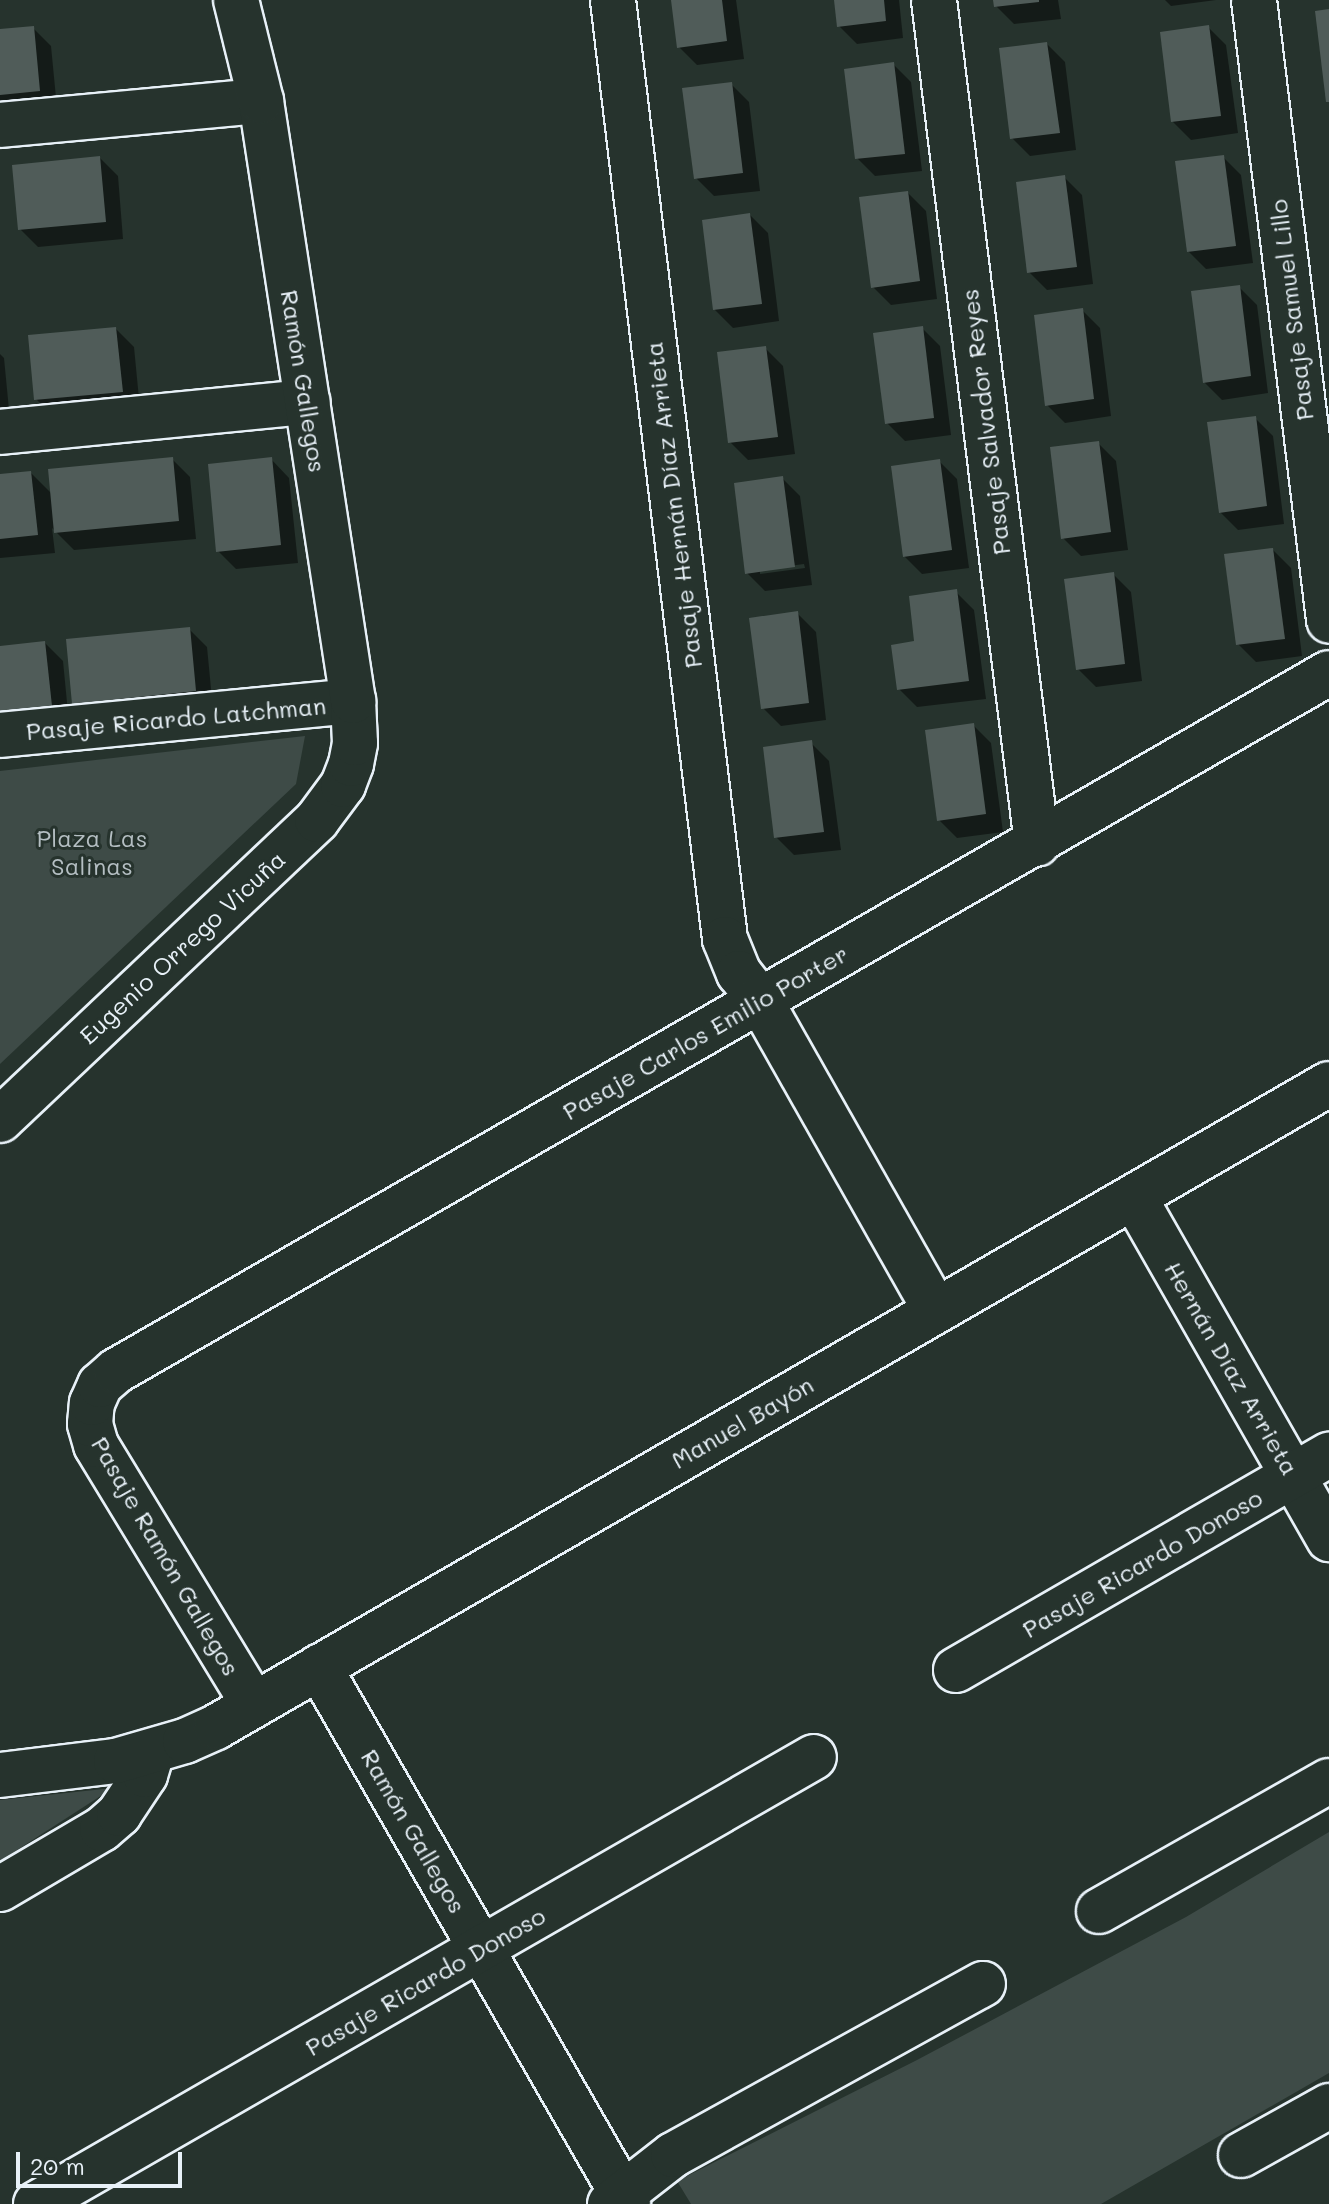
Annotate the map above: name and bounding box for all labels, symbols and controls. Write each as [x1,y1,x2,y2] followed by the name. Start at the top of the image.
[1263,198,1319,422] street label: Pasaje Samuel Lillo
[275,288,333,474] street label: Ramón Gallegos
[954,288,1016,556] street label: Pasaje Salvador Reyes
[639,340,707,670] street label: Pasaje Hernán Díaz Arrieta
[25,691,327,745] street label: Pasaje Ricardo Latchman
[37,824,147,880] park label: Plaza Las Salinas
[73,844,291,1050] street label: Eugenio Orrego Vicuña
[557,938,853,1126] street label: Pasaje Carlos Emilio Porter
[1159,1256,1305,1480] street label: Hernán Díaz Arrieta
[666,1370,818,1474] street label: Manuel Bayón
[86,1431,246,1681] street label: Pasaje Ramón Gallegos
[1017,1483,1267,1643] street label: Pasaje Ricardo Donoso
[355,1744,473,1918] street label: Ramón Gallegos
[300,1901,550,2061] street label: Pasaje Ricardo Donoso
[20,2136,186,2186] scale bar
[30,2150,85,2181] text: 20 m

